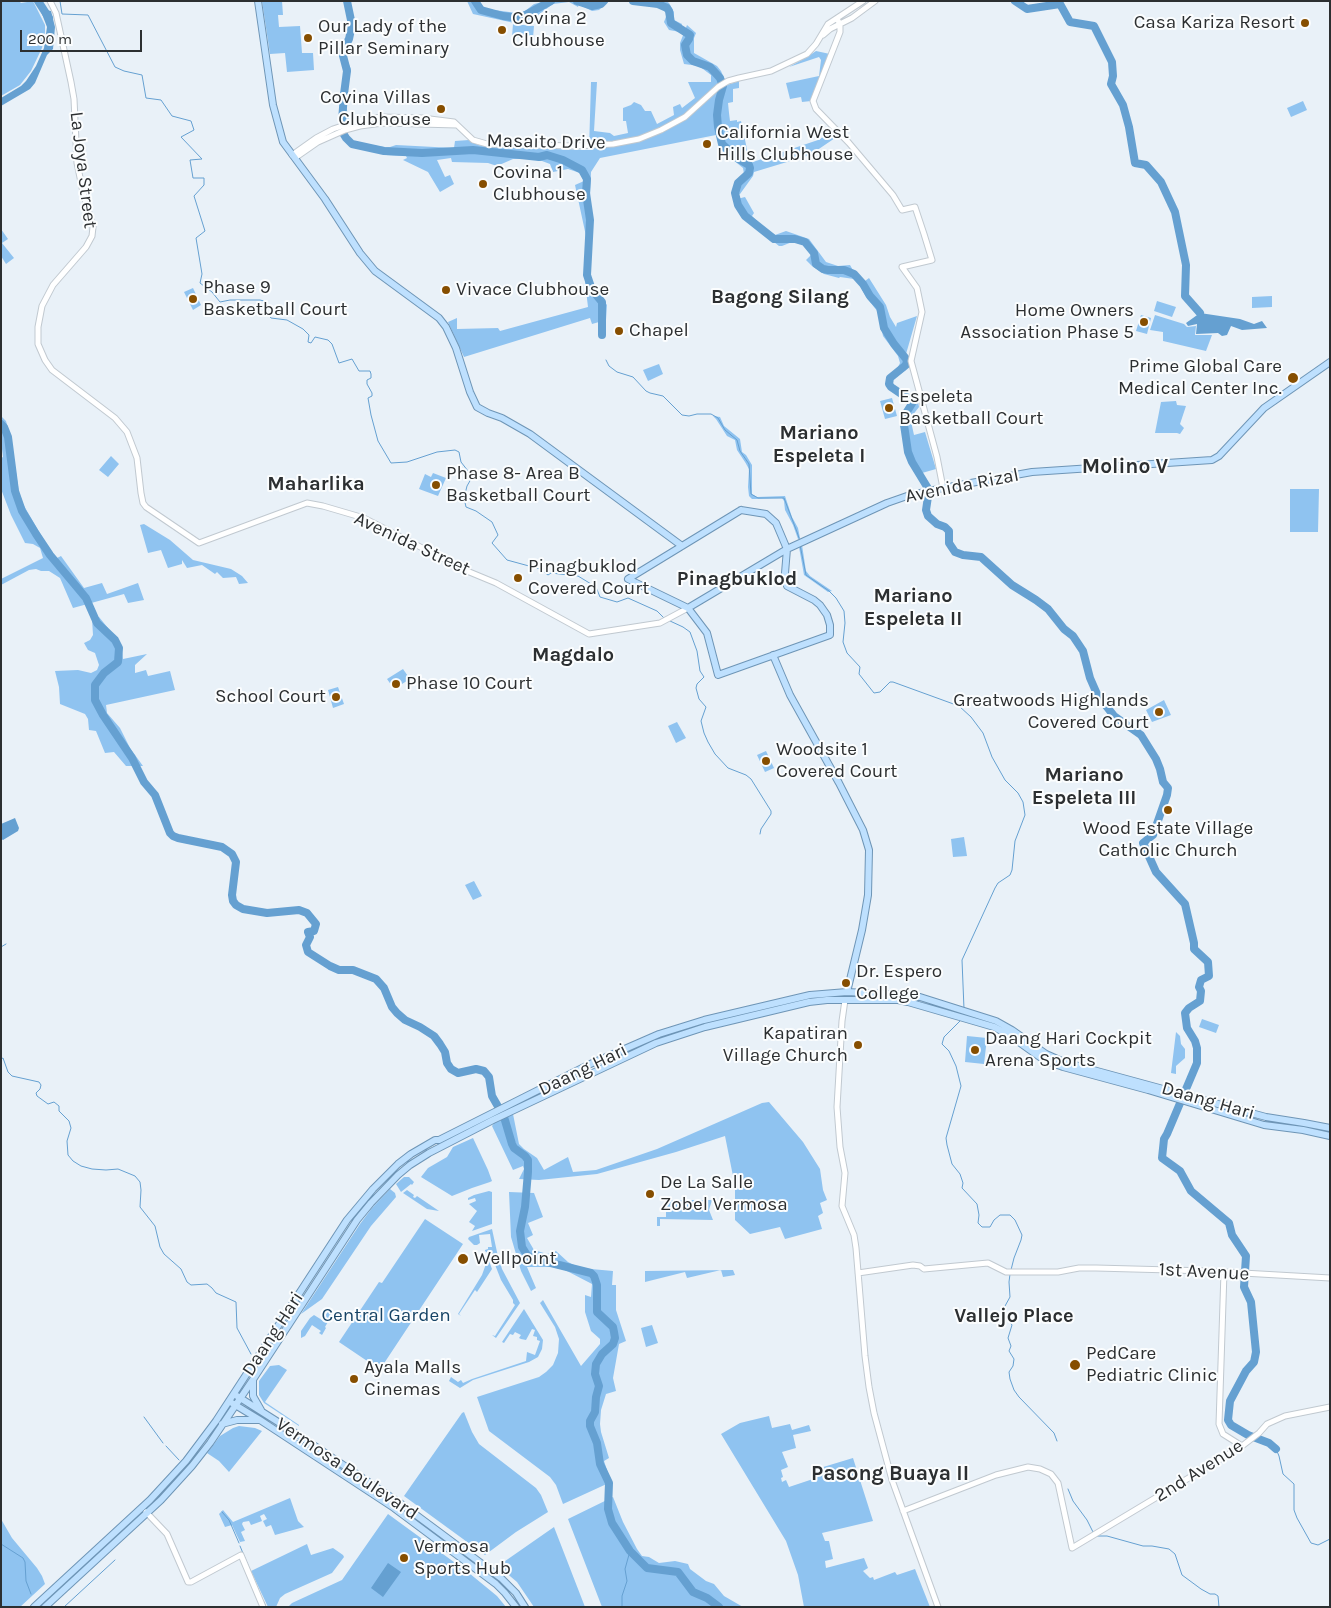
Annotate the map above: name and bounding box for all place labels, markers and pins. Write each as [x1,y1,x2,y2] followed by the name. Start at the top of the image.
[512,8,605,52] place label: Covina 2 Clubhouse
[1134,12,1295,34] place label: Casa Kariza Resort
[318,16,449,60] place label: Our Lady of the Pillar Seminary
[1299,17,1311,29] marker: Casa Kariza Resort
[496,24,508,36] marker: Covina 2 Clubhouse
[302,32,314,44] marker: Our Lady of the Pillar Seminary
[320,87,431,131] place label: Covina Villas Clubhouse
[435,103,447,115] marker: Covina Villas Clubhouse
[717,122,853,166] place label: California West Hills Clubhouse
[701,138,713,150] marker: California West Hills Clubhouse
[493,162,586,206] place label: Covina 1 Clubhouse
[477,178,489,190] marker: Covina 1 Clubhouse
[203,277,347,321] place label: Phase 9 Basketball Court
[456,279,609,301] place label: Vivace Clubhouse
[440,284,452,296] marker: Vivace Clubhouse
[187,293,199,305] marker: Phase 9 Basketball Court
[960,300,1134,344] place label: Home Owners Association Phase 5
[1138,316,1150,328] marker: Home Owners Association Phase 5
[629,320,689,342] place label: Chapel
[613,325,625,337] marker: Chapel
[1118,356,1282,400] place label: Prime Global Care Medical Center Inc.
[1286,371,1300,385] marker: Prime Global Care Medical Center Inc.
[899,386,1043,430] place label: Espeleta Basketball Court
[883,402,895,414] marker: Espeleta Basketball Court
[446,463,590,507] place label: Phase 8- Area B Basketball Court
[430,479,442,491] marker: Phase 8- Area B Basketball Court
[528,556,649,600] place label: Pinagbuklod Covered Court
[512,572,524,584] marker: Pinagbuklod Covered Court
[406,673,532,695] place label: Phase 10 Court
[390,678,402,690] marker: Phase 10 Court
[215,686,326,708] place label: School Court
[953,690,1149,734] place label: Greatwoods Highlands Covered Court
[330,691,342,703] marker: School Court
[1153,706,1165,718] marker: Greatwoods Highlands Covered Court
[776,739,897,783] place label: Woodsite 1 Covered Court
[760,755,772,767] marker: Woodsite 1 Covered Court
[1162,804,1174,816] marker: Wood Estate Village Catholic Church
[1083,818,1253,862] place label: Wood Estate Village Catholic Church
[856,961,942,1005] place label: Dr. Espero College
[840,977,852,989] marker: Dr. Espero College
[723,1023,848,1067] place label: Kapatiran Village Church
[985,1028,1152,1072] place label: Daang Hari Cockpit Arena Sports
[852,1039,864,1051] marker: Kapatiran Village Church
[969,1044,981,1056] marker: Daang Hari Cockpit Arena Sports
[660,1172,788,1216] place label: De La Salle Zobel Vermosa
[644,1188,656,1200] marker: De La Salle Zobel Vermosa
[474,1248,557,1270] place label: Wellpoint
[456,1252,470,1266] marker: Wellpoint
[1086,1343,1217,1387] place label: PedCare Pediatric Clinic
[364,1357,461,1401] place label: Ayala Malls Cinemas
[1068,1358,1082,1372] marker: PedCare Pediatric Clinic
[348,1373,360,1385] marker: Ayala Malls Cinemas
[414,1536,511,1580] place label: Vermosa Sports Hub
[398,1552,410,1564] marker: Vermosa Sports Hub

